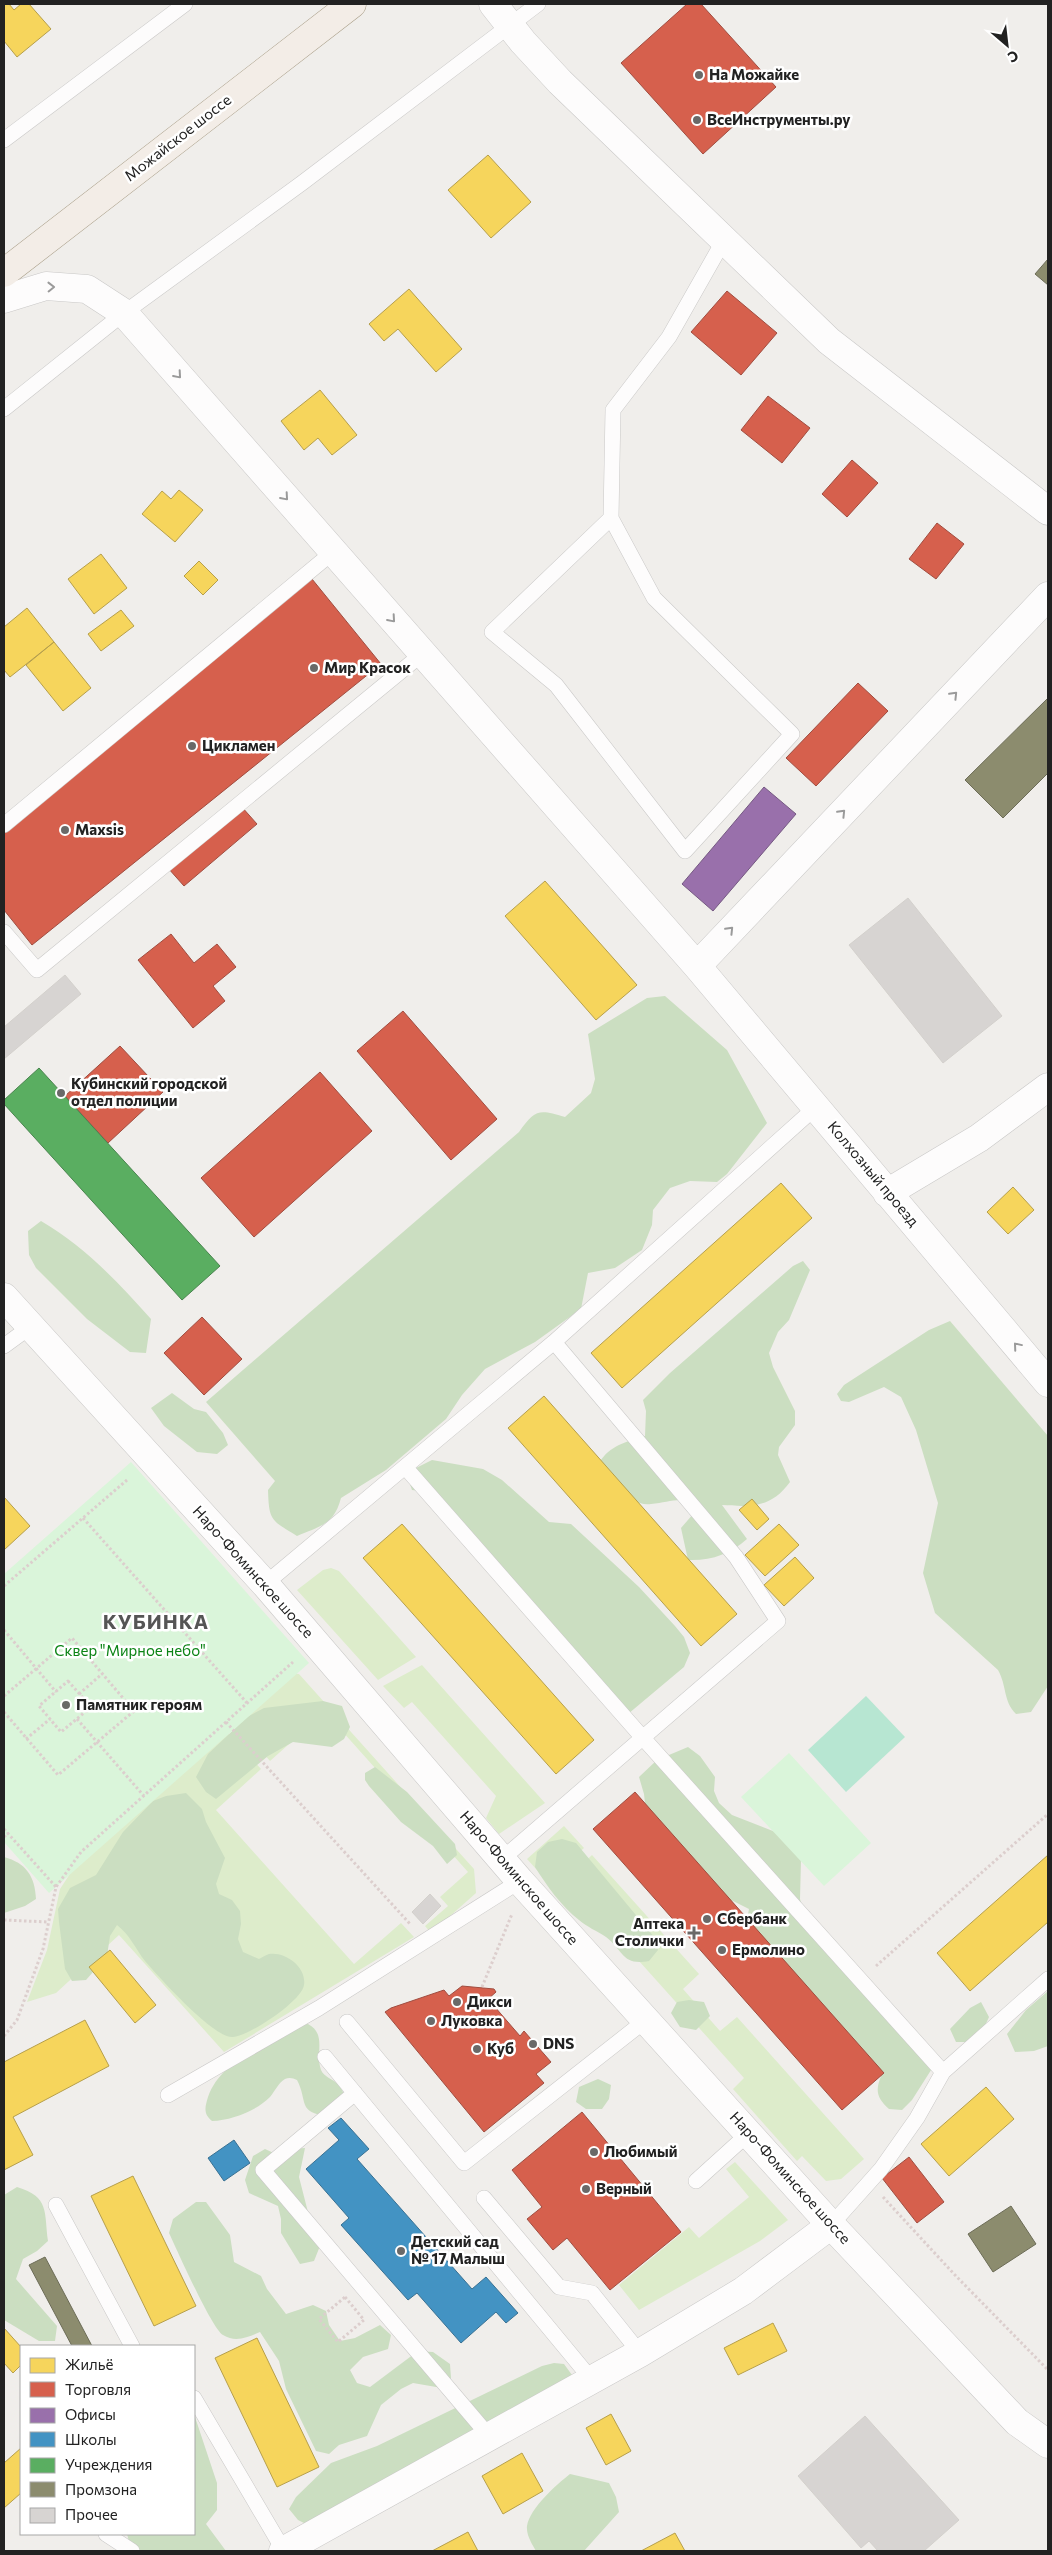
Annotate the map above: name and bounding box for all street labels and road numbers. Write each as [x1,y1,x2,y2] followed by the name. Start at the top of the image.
[121,90,234,184] street label: Можайское шоссе
[824,1117,923,1230] street label: Колхозный проезд
[190,1502,318,1641] street label: Наро-Фоминское шоссе
[457,1807,583,1948] street label: Наро-Фоминское шоссе
[727,2108,855,2247] street label: Наро-Фоминское шоссе

